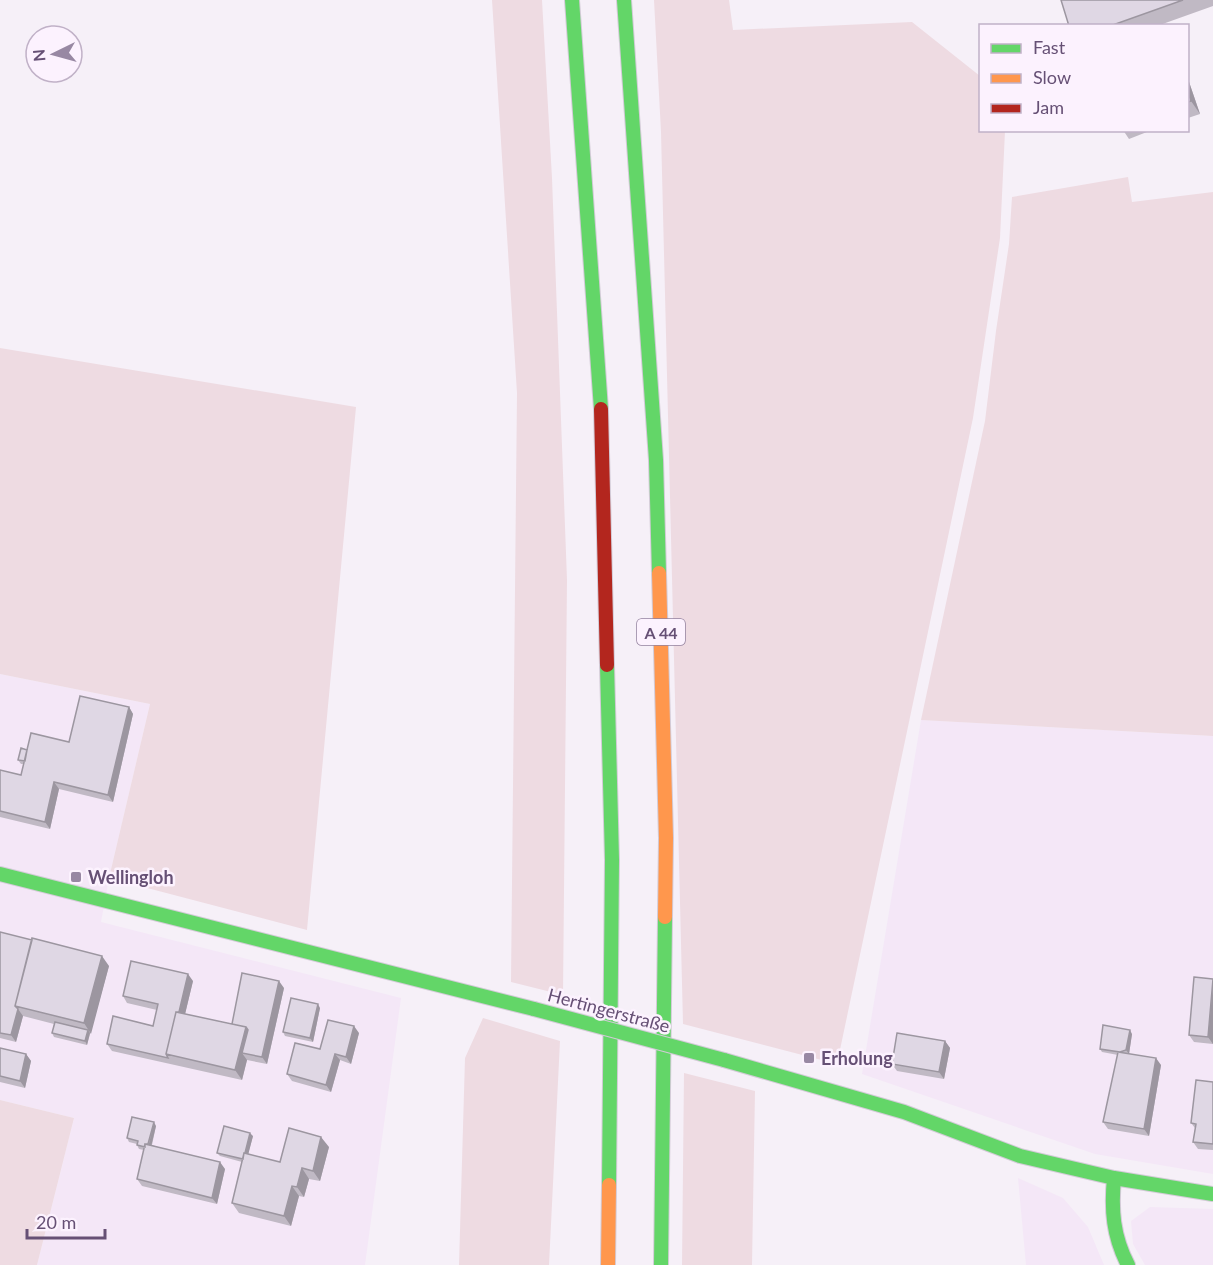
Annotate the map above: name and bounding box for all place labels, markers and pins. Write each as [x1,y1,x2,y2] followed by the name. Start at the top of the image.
[88,866,174,888] place label: Wellingloh
[69,870,83,884] marker: Wellingloh
[821,1047,893,1069] place label: Erholung
[802,1051,816,1065] marker: Erholung

